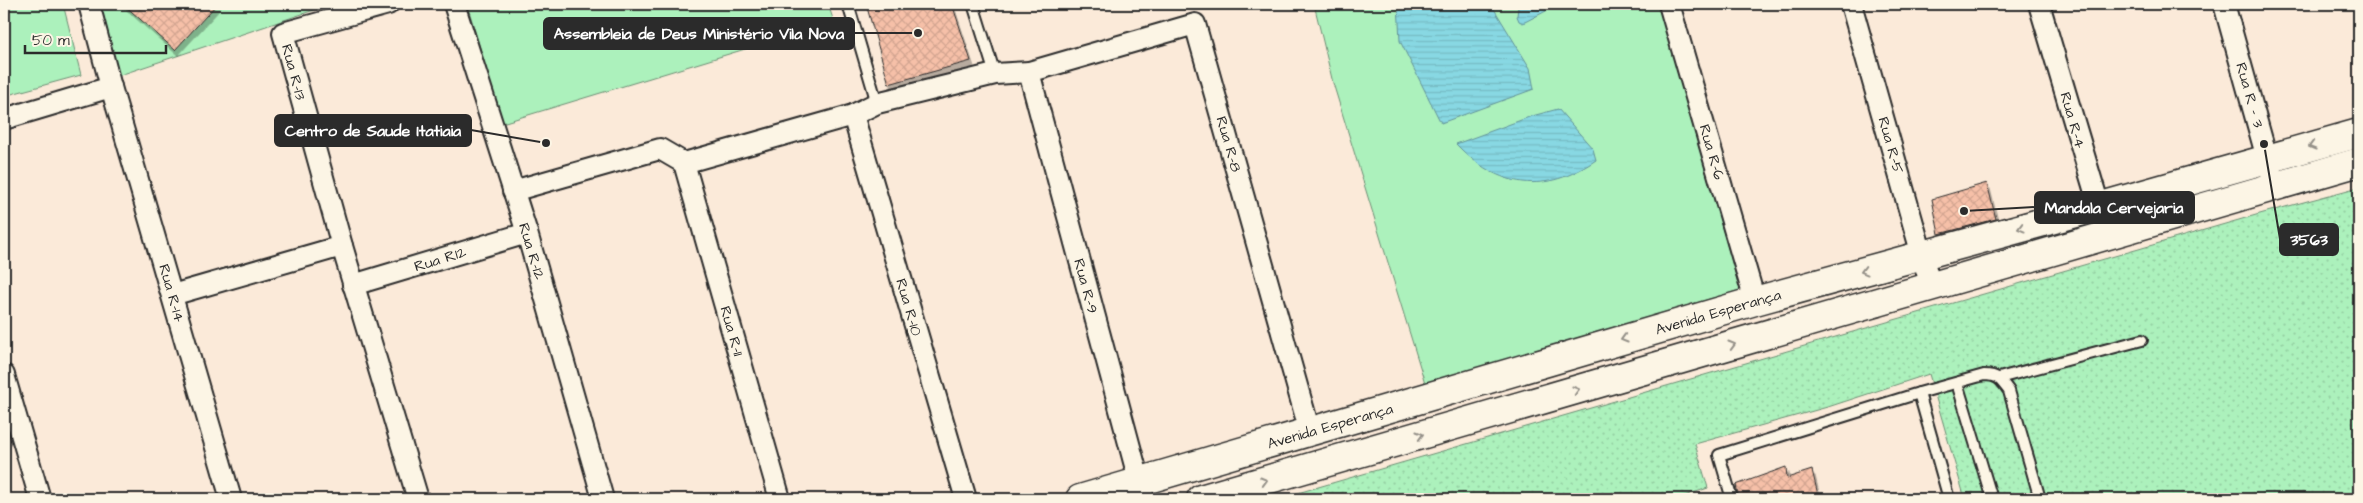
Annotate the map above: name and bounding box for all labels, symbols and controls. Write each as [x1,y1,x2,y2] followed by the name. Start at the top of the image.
[544,18,854,49] callout: Assembleia de Deus Ministério Vila Nova
[25,22,166,54] scale bar
[554,23,845,45] text: Assembleia de Deus Ministério Vila Nova
[32,30,70,51] text: 50 m
[276,42,311,103] street label: Rua R-13
[2230,60,2269,131] street label: Rua R - 3
[2054,90,2091,151] street label: Rua R-4
[1211,114,1247,175] street label: Rua R-8
[1872,114,1909,176] street label: Rua R-5
[275,115,471,146] callout: Centro de Saude Itatiaia
[285,120,462,142] text: Centro de Saude Itatiaia
[1694,122,1730,183] street label: Rua R-6
[2309,141,2317,151] one-way arrow
[2035,192,2194,223] callout: Mandala Cervejaria
[2045,197,2184,219] text: Mandala Cervejaria
[513,220,550,282] street label: Rua R-12
[2017,222,2026,233] one-way arrow
[2280,224,2338,255] callout: 3563
[2289,229,2329,251] text: 3563
[412,242,469,277] street label: Rua R12
[1068,256,1103,316] street label: Rua R-9
[153,262,190,325] street label: Rua R-14
[1861,265,1869,275] one-way arrow
[890,276,927,339] street label: Rua R-10
[1653,284,1784,340] street label: Avenida Esperança
[714,304,749,359] street label: Rua R-11
[1620,334,1629,344] one-way arrow
[1728,340,1736,350] one-way arrow
[1572,385,1581,396] one-way arrow
[1265,398,1396,454] street label: Avenida Esperança
[1416,431,1424,441] one-way arrow
[1260,476,1268,486] one-way arrow

